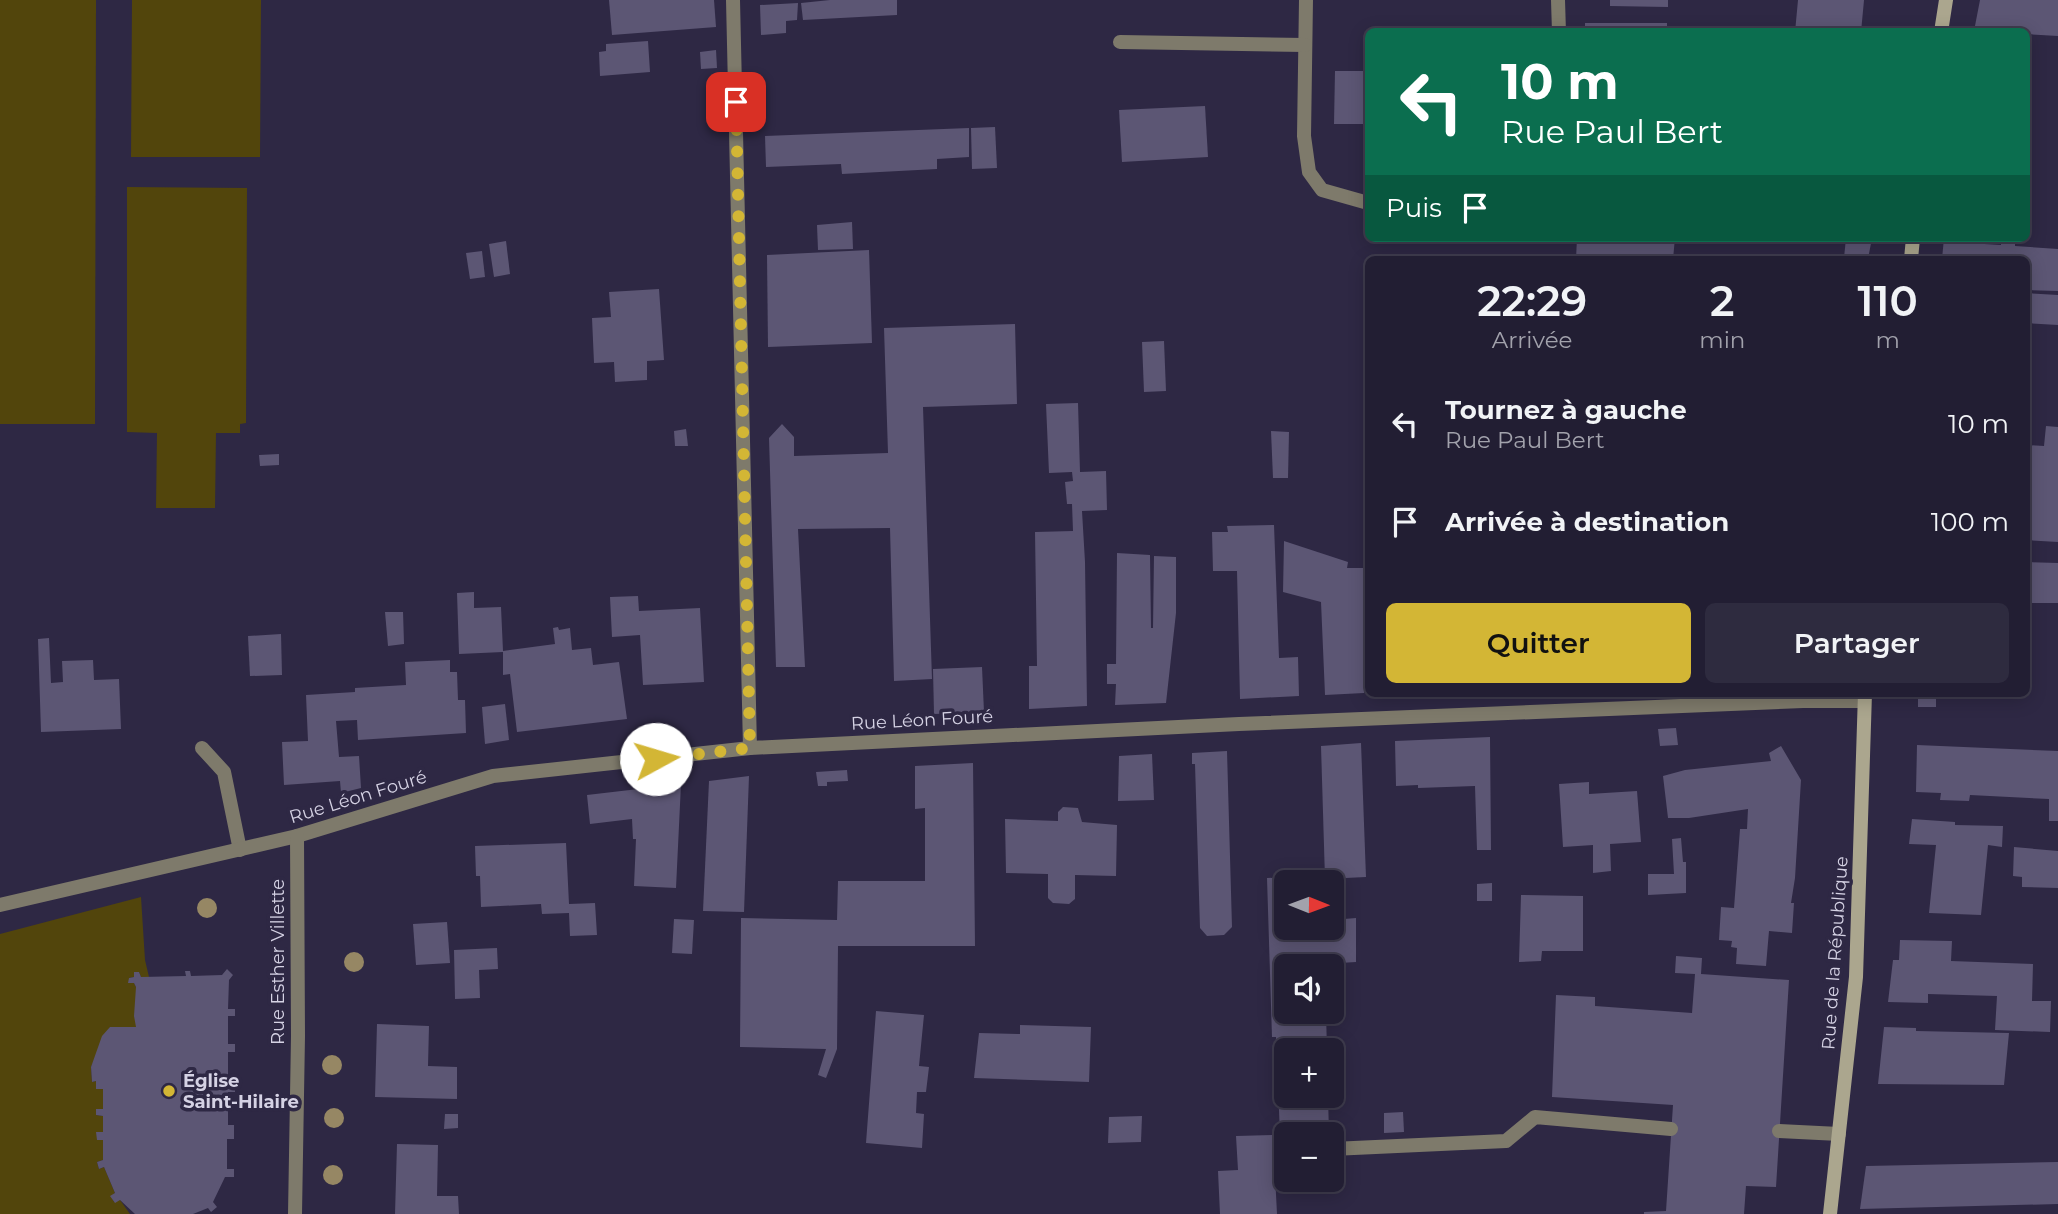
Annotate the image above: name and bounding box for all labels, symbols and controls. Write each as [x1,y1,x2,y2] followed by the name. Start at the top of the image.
[1501,52,1619,111] text: 10 m
[1386,56,1477,147] icon: left
[706,72,766,132] pin
[717,83,755,121] icon: arrive
[1501,112,1723,151] text: Rue Paul Bert
[1456,189,1494,227] icon: arrive
[1386,192,1442,224] text: Puis
[1477,275,1587,327] text: 22:29
[1710,275,1735,327] text: 2
[1858,275,1918,327] text: 110
[1492,326,1572,354] text: Arrivée
[1699,326,1745,354] text: min
[1875,326,1900,354] text: m
[1445,394,1687,426] text: Tournez à gauche
[1386,405,1424,443] icon: left
[1948,408,2009,440] text: 10 m
[1445,426,1605,454] text: Rue Paul Bert
[1386,503,1424,541] icon: arrive
[1445,506,1729,538] text: Arrivée à destination
[1931,506,2009,538] text: 100 m
[1386,603,1691,683] button: Quitter
[1705,603,2009,683] button: Partager
[850,705,994,735] street label: Rue Léon Fouré
[619,722,693,796] position arrow
[287,766,429,828] street label: Rue Léon Fouré
[1817,855,1853,1050] street label: Rue de la République
[1274,870,1344,940] north arrow
[1274,870,1344,1192] map controls
[267,879,289,1045] street label: Rue Esther Villette
[1274,954,1344,1024] button: sound
[1274,1038,1344,1108] button: +
[183,1070,299,1113] place label: Église Saint-Hilaire
[161,1083,177,1099] marker: Église Saint-Hilaire
[1274,1122,1344,1192] button: −

